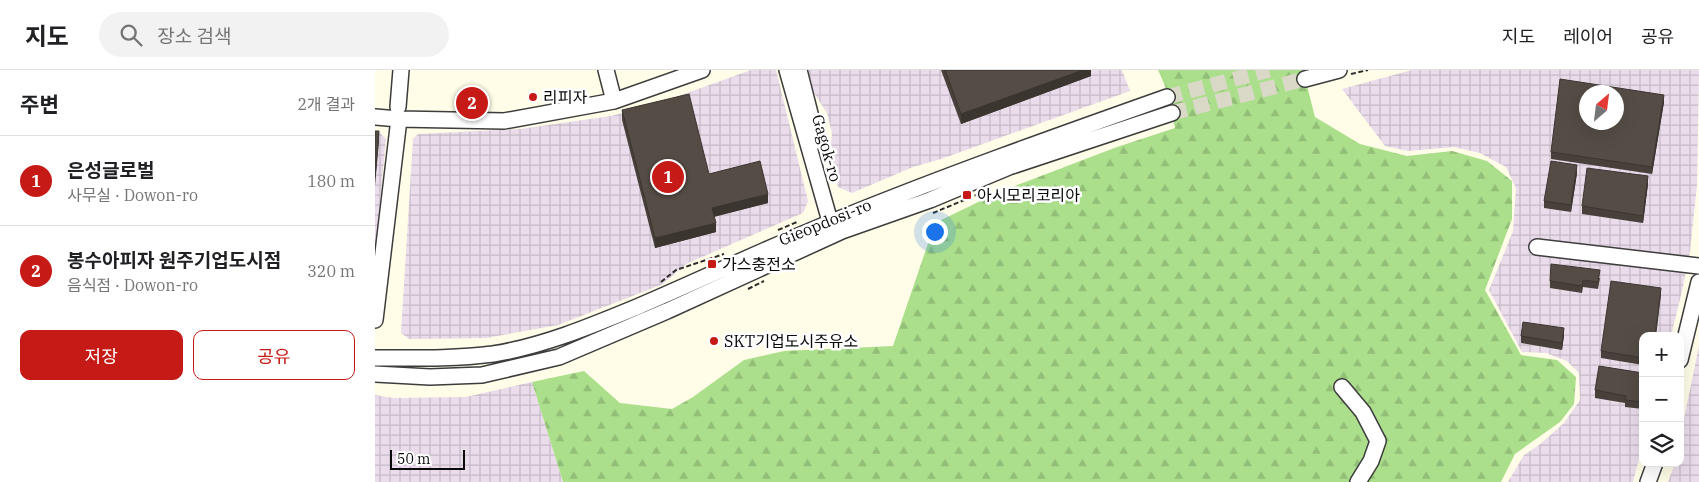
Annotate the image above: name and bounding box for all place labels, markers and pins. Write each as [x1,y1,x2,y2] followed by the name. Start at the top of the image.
[456,84,488,122] pin: 2
[543,87,587,107] place label: 리피자
[527,91,539,103] marker: 리피자
[652,158,684,196] pin: 1
[977,185,1080,205] place label: 아시모리코리아
[961,189,973,201] marker: 아시모리코리아
[722,254,796,274] place label: 가스충전소
[706,258,718,270] marker: 가스충전소
[724,331,858,351] place label: SKT기업도시주유소
[708,335,720,347] marker: SKT기업도시주유소

